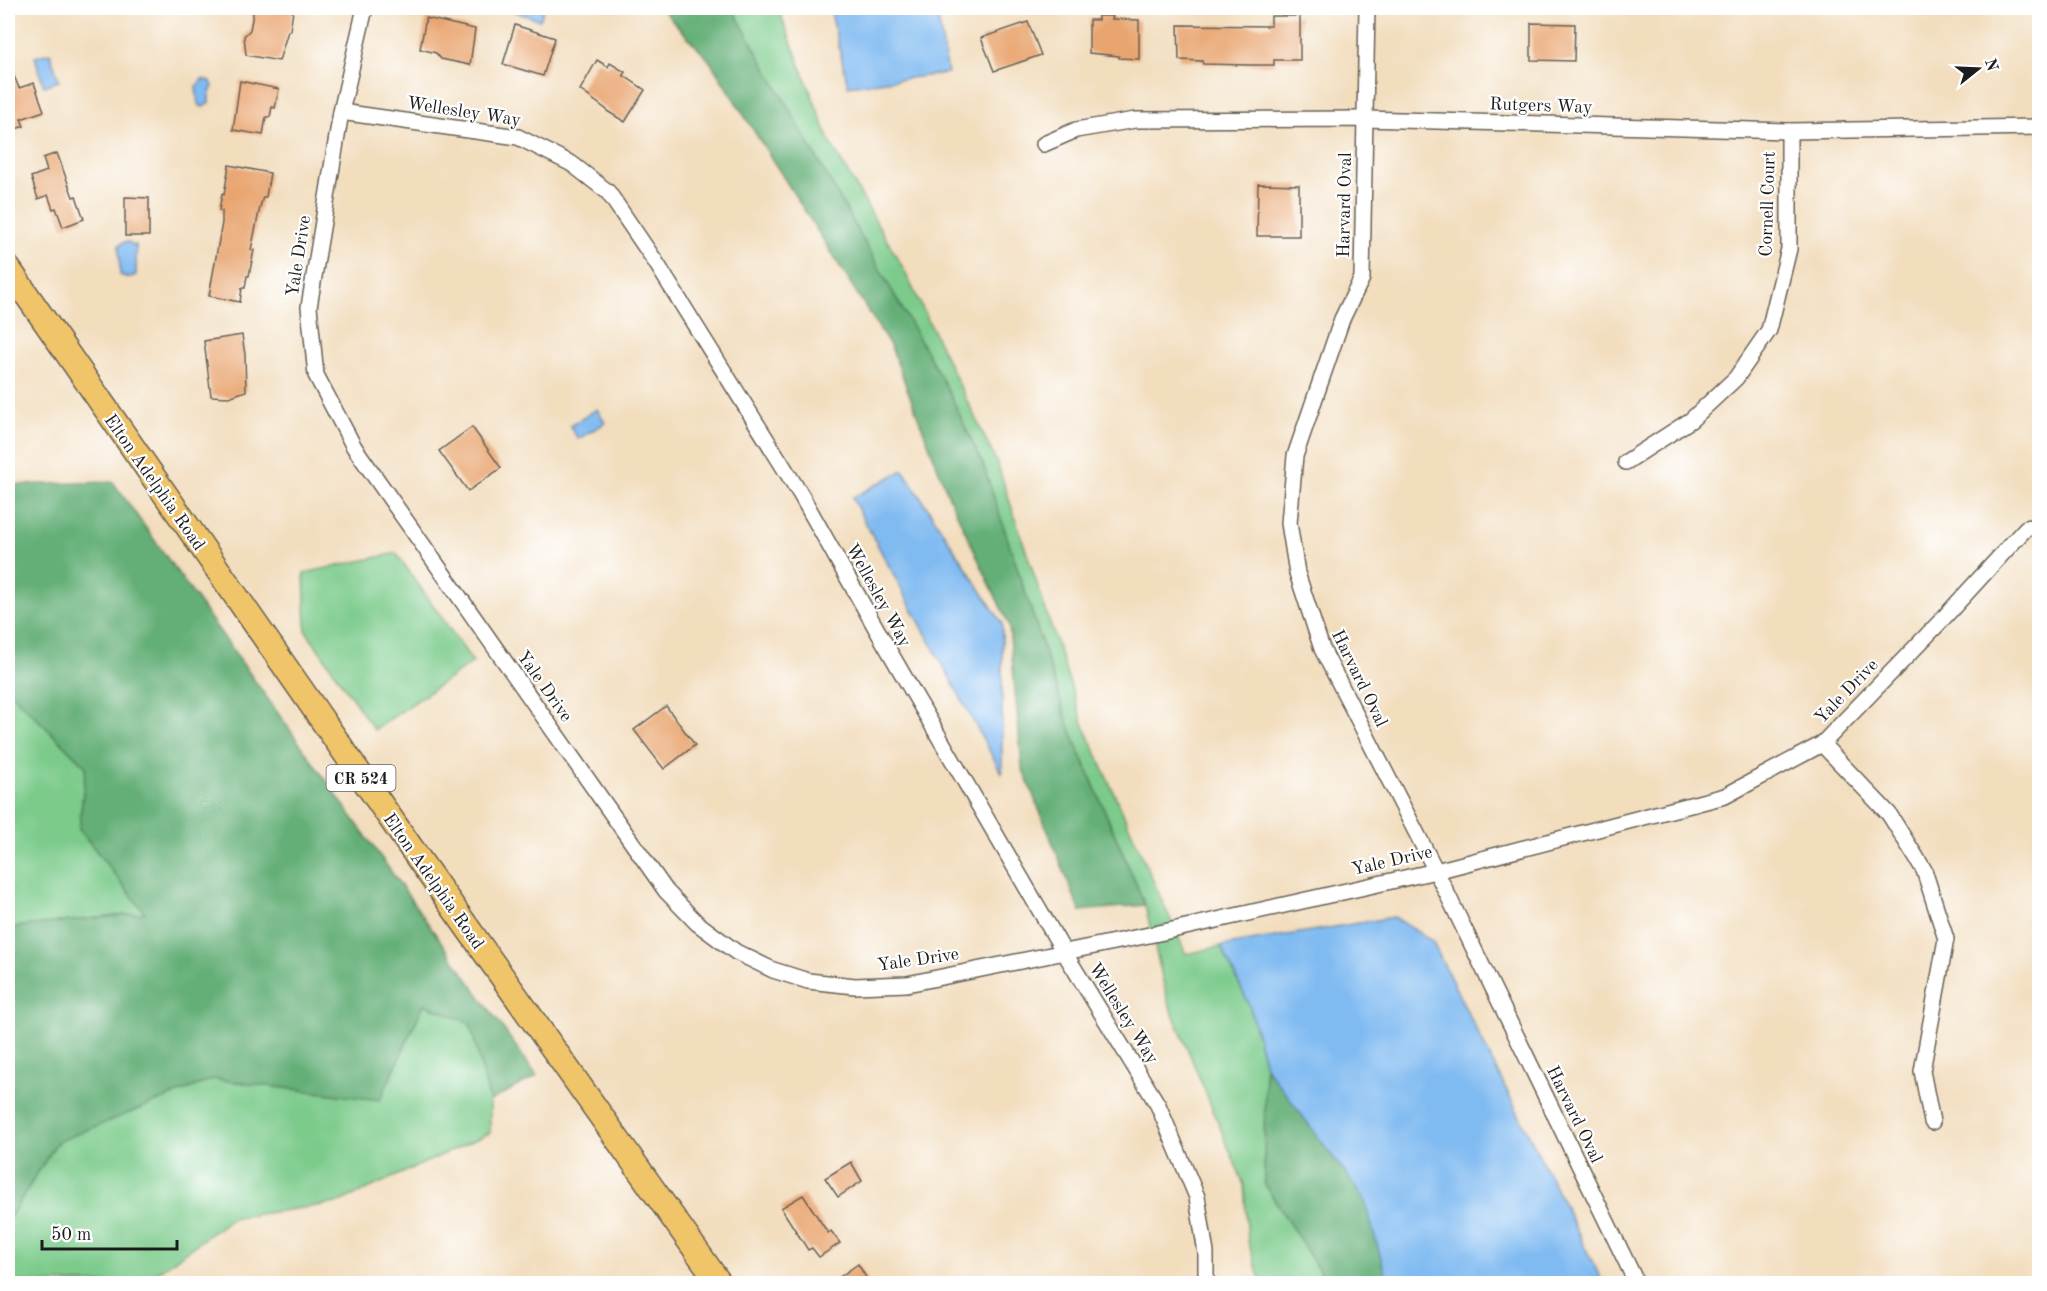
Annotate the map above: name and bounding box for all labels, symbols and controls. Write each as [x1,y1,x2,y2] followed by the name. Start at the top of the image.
[1948,39,2008,99] north arrow
[1981,57,2000,74] text: N
[406,94,523,130] street label: Wellesley Way
[1489,95,1593,117] street label: Rutgers Way
[1757,151,1779,257] street label: Cornell Court
[1335,152,1355,258] street label: Harvard Oval
[284,214,314,298] street label: Yale Drive
[100,411,208,554] street label: Elton Adelphia Road
[842,541,914,651] street label: Wellesley Way
[1328,627,1390,730] street label: Harvard Oval
[513,648,575,725] street label: Yale Drive
[1812,656,1882,728] street label: Yale Drive
[326,765,395,791] road number: CR 524
[379,810,487,953] street label: Elton Adelphia Road
[1350,843,1434,879] street label: Yale Drive
[876,945,960,975] street label: Yale Drive
[1085,960,1162,1068] street label: Wellesley Way
[1543,1063,1605,1166] street label: Harvard Oval
[42,1213,177,1251] scale bar
[51,1226,91,1244] text: 50 m

